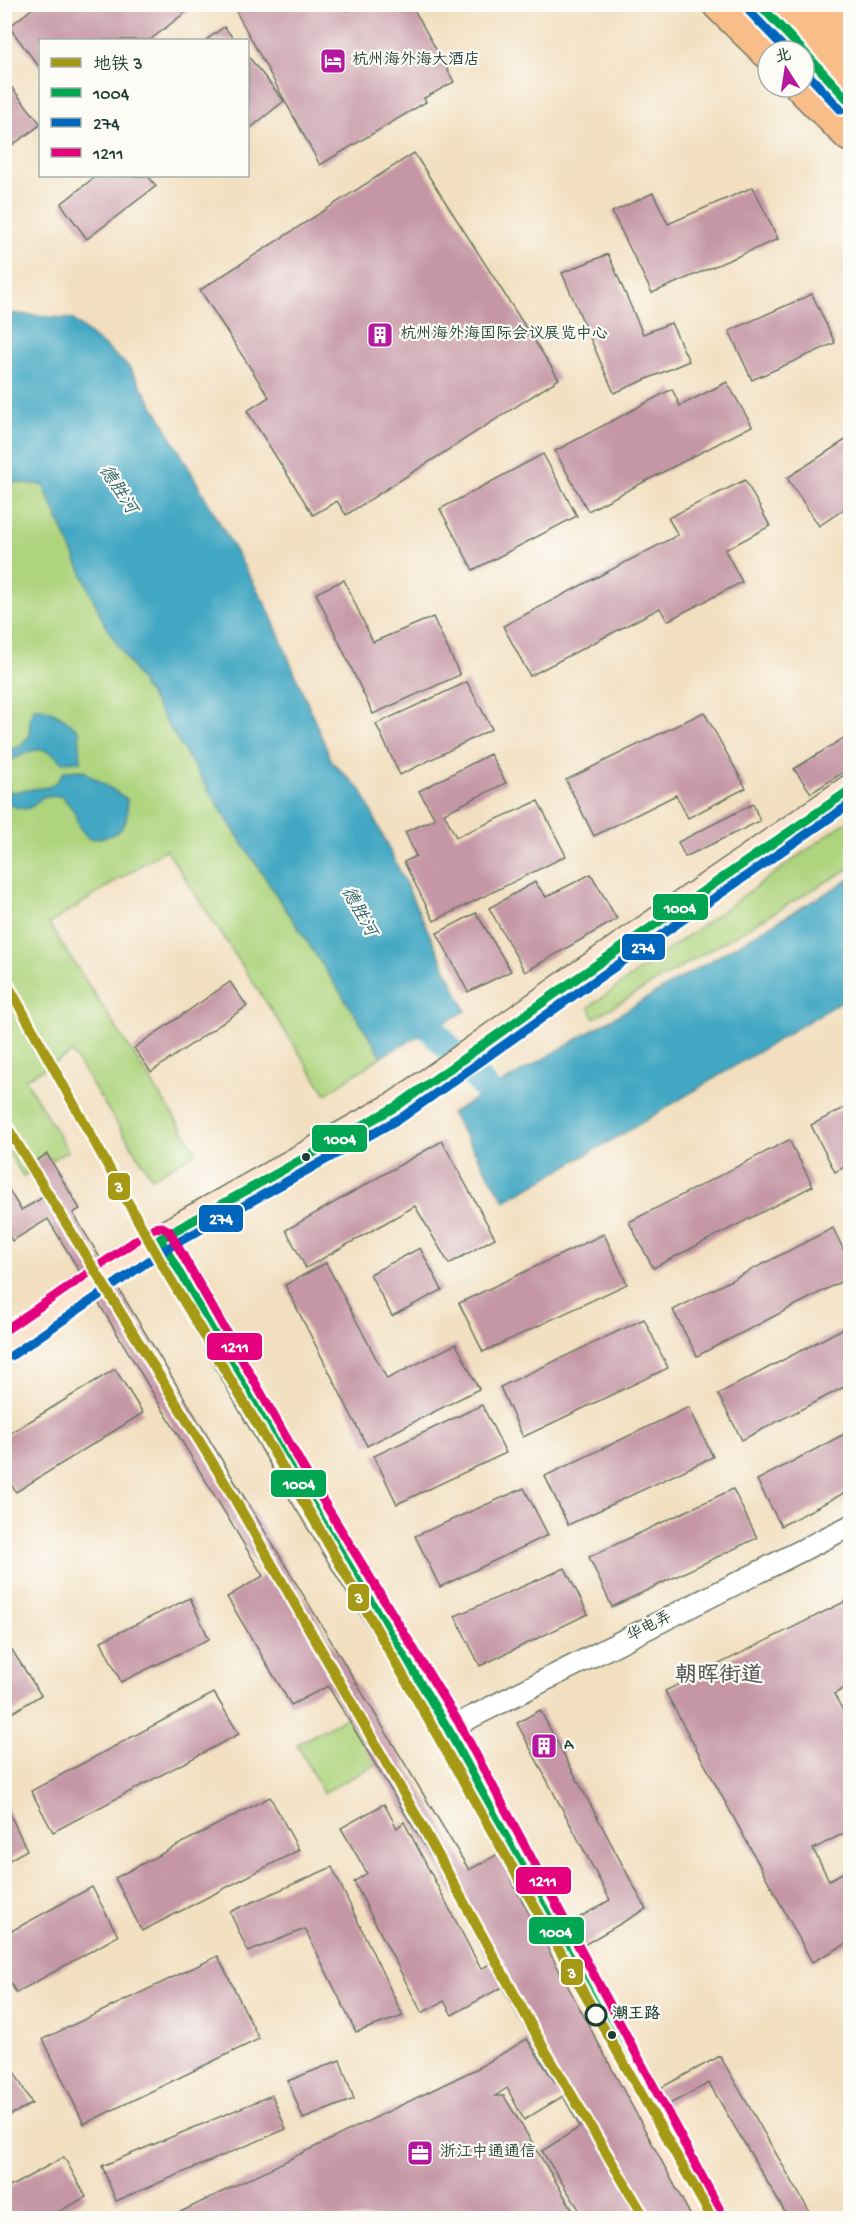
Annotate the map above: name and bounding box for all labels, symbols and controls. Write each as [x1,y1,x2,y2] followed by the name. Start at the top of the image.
[39,39,249,177] legend
[756,39,816,99] north arrow
[318,46,348,76] hotel icon: 杭州海外海大酒店
[774,46,793,69] text: 北
[352,50,480,71] place label: 杭州海外海大酒店
[93,54,143,76] text: 地铁 3
[92,85,130,106] text: 1004
[93,115,120,136] text: 274
[92,145,124,166] text: 1211
[365,320,395,350] building icon: 杭州海外海国际会议展览中心
[400,324,608,345] place label: 杭州海外海国际会议展览中心
[93,461,143,521] water label: 德胜河
[336,883,383,943] water label: 德胜河
[652,893,709,921] line badge: 1004
[663,901,697,920] text: 1004
[621,933,666,961] line badge: 274
[631,941,655,960] text: 274
[311,1124,368,1153] line badge: 1004
[323,1132,357,1151] text: 1004
[300,1151,312,1163] unlabelled marker
[107,1172,131,1201] line badge: 3
[114,1180,123,1199] text: 3
[198,1204,244,1233] line badge: 274
[209,1212,233,1231] text: 274
[206,1332,263,1361] line badge: 1211
[220,1340,249,1359] text: 1211
[270,1469,327,1498] line badge: 1004
[282,1477,316,1496] text: 1004
[347,1583,370,1612] line badge: 3
[354,1591,363,1610] text: 3
[623,1607,676,1647] street label: 华电弄
[675,1663,763,1690] district label: 朝晖街道
[529,1731,559,1761] building icon: A
[564,1737,575,1756] place label: A
[515,1866,572,1895] line badge: 1211
[528,1874,557,1893] text: 1211
[528,1916,585,1945] line badge: 1004
[539,1925,573,1944] text: 1004
[560,1958,584,1986] line badge: 3
[567,1966,576,1985] text: 3
[585,2004,607,2026] marker: 潮王路
[612,2004,660,2025] place label: 潮王路
[606,2029,618,2041] unlabelled marker
[405,2138,435,2168] office icon: 浙江中通通信
[440,2142,536,2163] place label: 浙江中通通信

